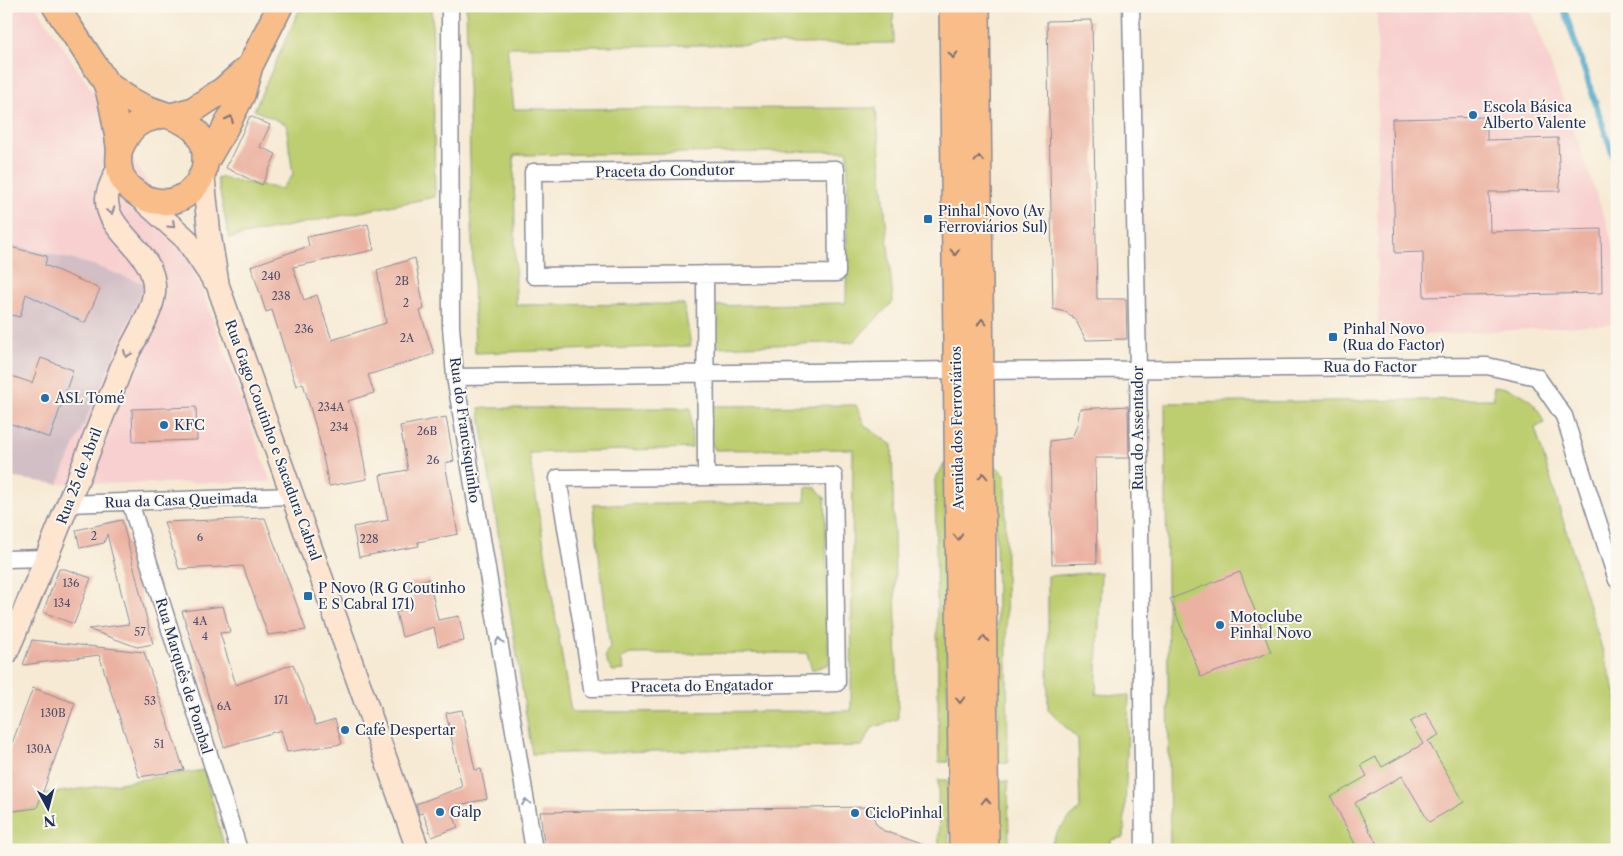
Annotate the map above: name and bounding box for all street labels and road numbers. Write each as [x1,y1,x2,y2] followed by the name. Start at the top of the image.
[595,161,735,181] street label: Praceta do Condutor
[221,317,325,563] street label: Rua Gago Coutinho e Sacadura Cabral
[947,346,967,511] street label: Avenida dos Ferroviários
[446,356,484,504] street label: Rua do Francisquinho
[1323,358,1417,376] street label: Rua do Factor
[1129,366,1147,490] street label: Rua do Assentador
[52,425,106,527] street label: Rua 25 de Abril
[104,488,258,512] street label: Rua da Casa Queimada
[152,596,216,756] street label: Rua Marquês de Pombal
[630,676,774,696] street label: Praceta do Engatador

